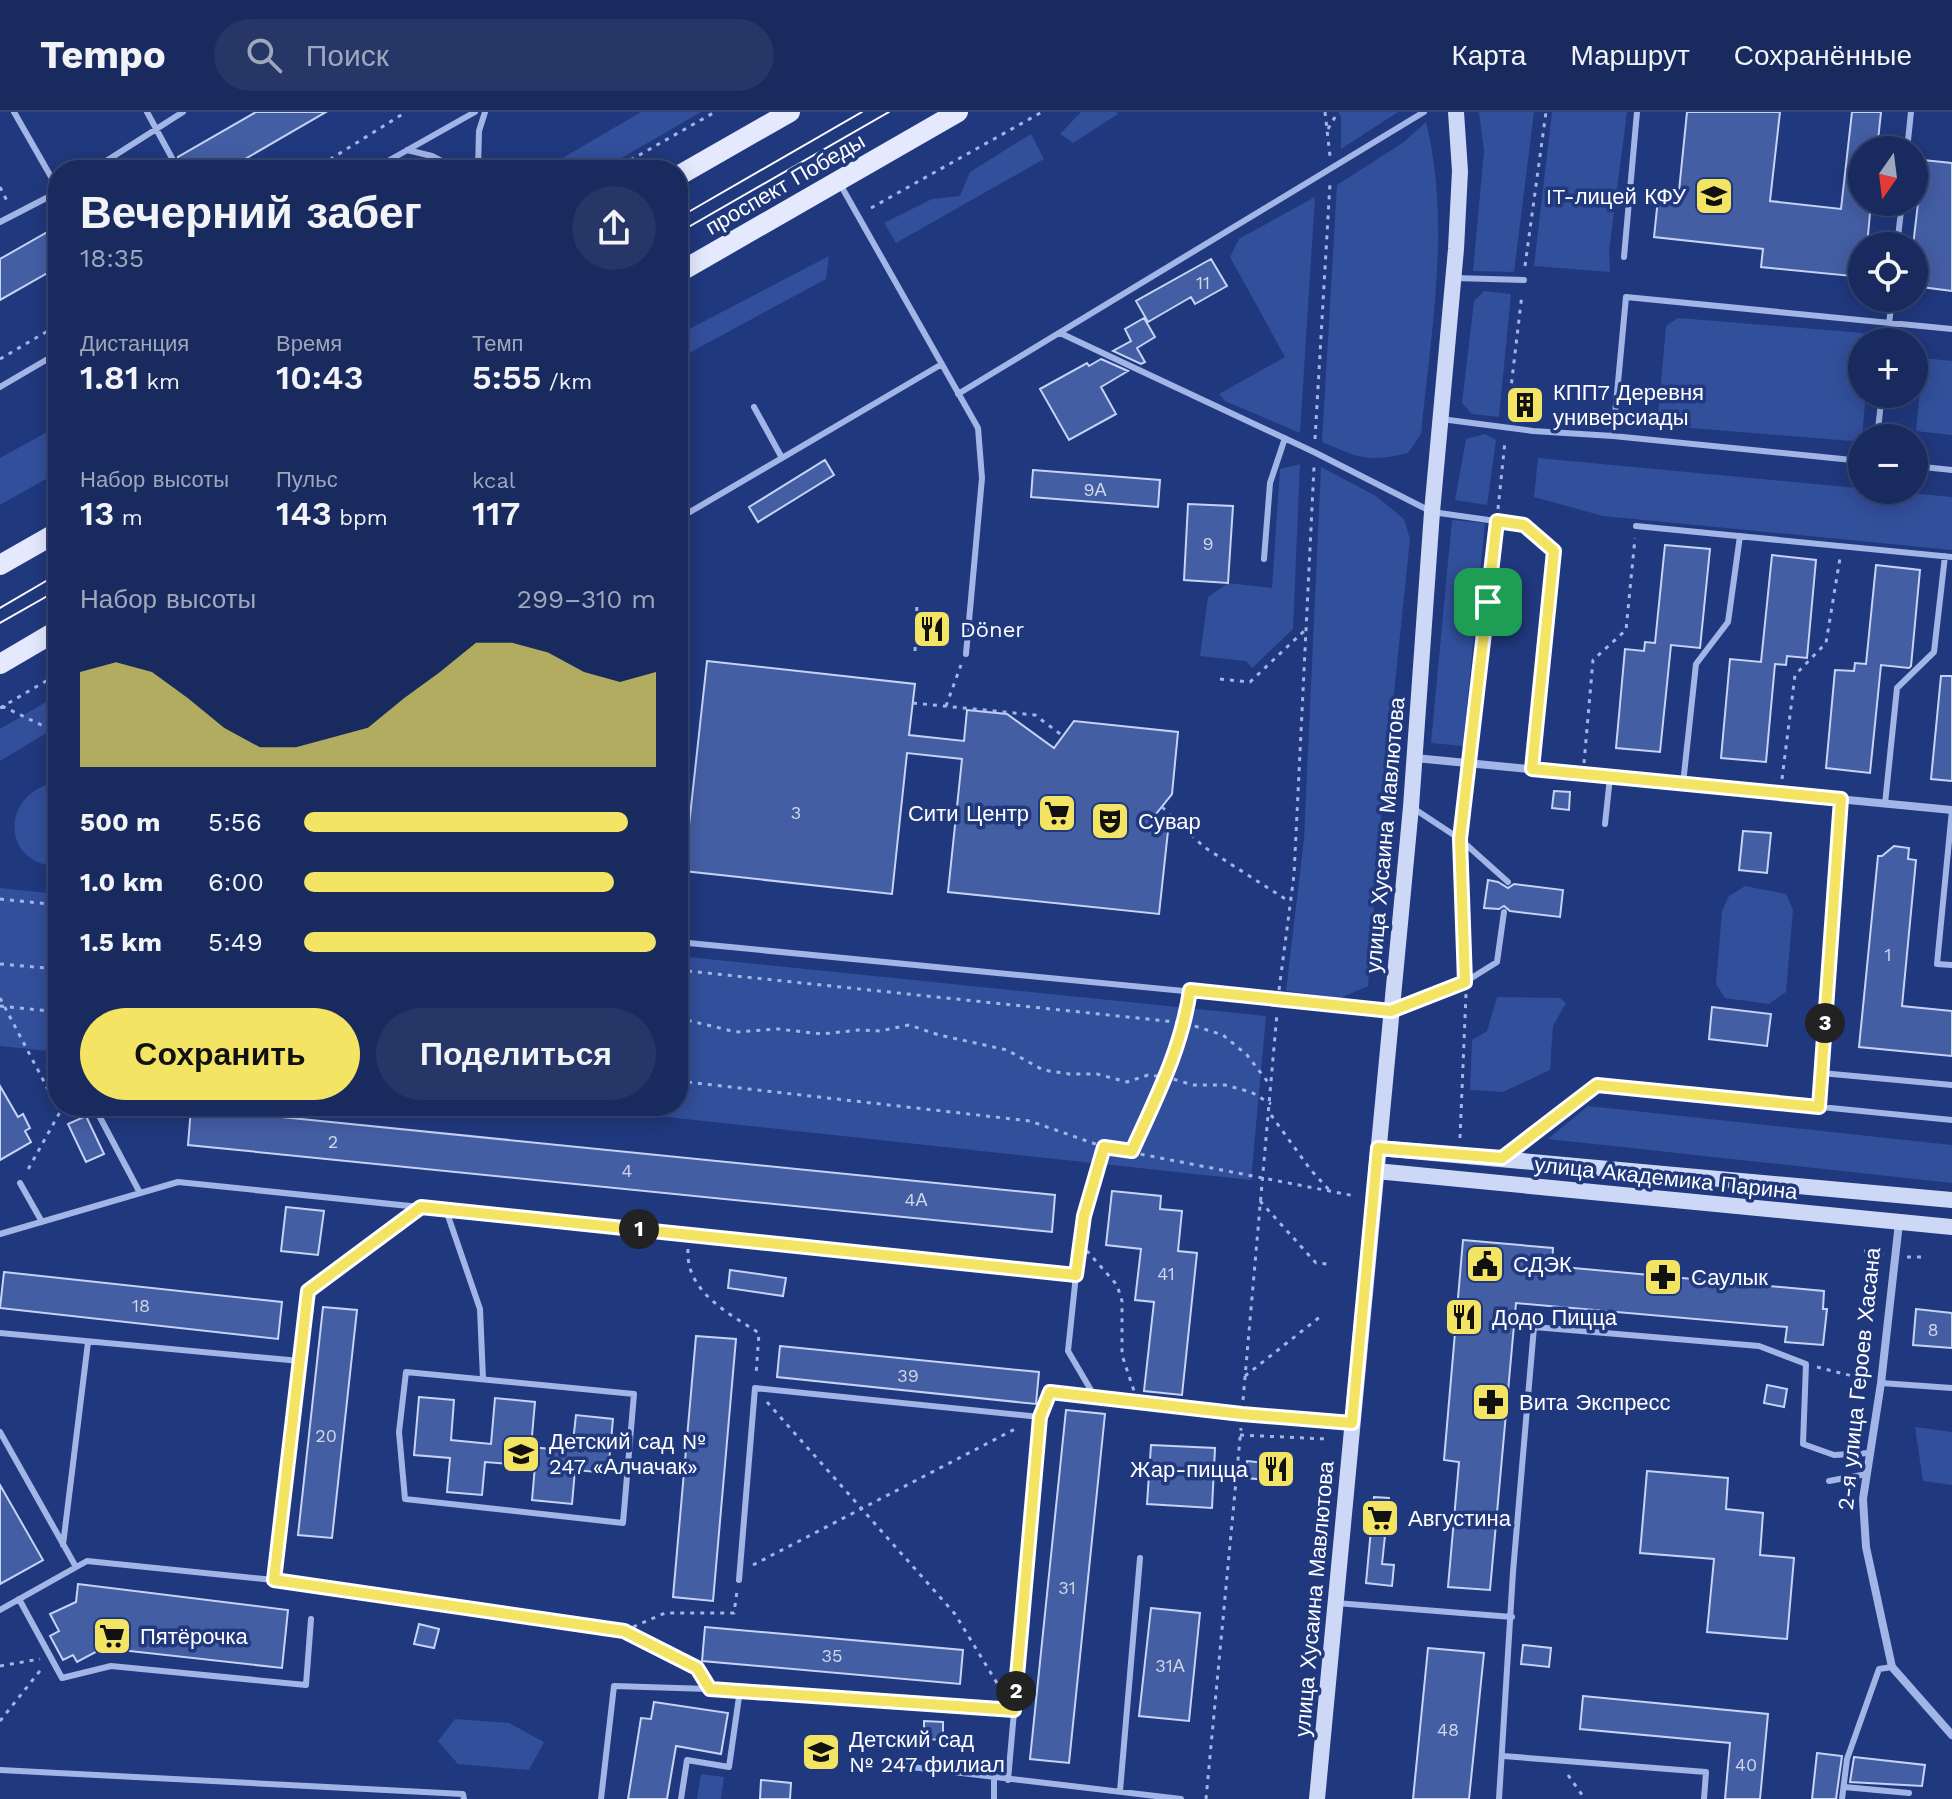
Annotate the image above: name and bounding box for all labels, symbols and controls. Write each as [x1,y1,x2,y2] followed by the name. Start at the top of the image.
[214,19,774,91] search box
[40,33,166,77] text: Tempo
[242,33,286,77] icon: search
[306,38,389,73] text: Поиск
[1451,39,1526,72] text: Карта
[1570,39,1690,72] text: Маршрут
[1734,39,1912,72] text: Сохранённые
[701,128,869,240] street label: проспект Победы
[1848,136,1928,216] north arrow
[1848,136,1928,504] map controls
[1693,175,1735,217] school or university icon: IT-лицей КФУ
[1546,184,1687,209] place label: IT-лицей КФУ
[572,186,656,270] button: share
[80,187,422,239] text: Вечерний забег
[1848,232,1928,312] button: locate
[80,243,144,273] text: 18:35
[1196,272,1210,293] house number: 11
[1848,328,1928,408] button: +
[80,331,189,356] text: Дистанция
[276,331,342,356] text: Время
[472,331,523,356] text: Темп
[80,357,139,397] text: 1.81
[276,357,364,397] text: 10:43
[472,357,542,397] text: 5:55
[139,369,180,394] text: km
[542,369,592,394] text: /km
[1553,380,1704,430] place label: КПП7 Деревня универсиады
[1504,384,1546,426] building icon: КПП7 Деревня универсиады
[1848,424,1928,504] button: −
[80,467,229,492] text: Набор высоты
[276,467,338,492] text: Пульс
[472,468,516,493] text: kcal
[1083,479,1107,500] house number: 9А
[80,493,114,533] text: 13
[276,493,332,533] text: 143
[472,493,520,533] text: 117
[114,505,143,530] text: m
[332,505,388,530] text: bpm
[1202,533,1214,554] house number: 9
[1454,568,1522,636] pin
[1466,580,1510,624] icon: arrive
[80,584,256,614] text: Набор высоты
[517,584,656,614] text: 299–310 m
[911,608,953,650] restaurant icon: Döner
[960,617,1024,642] place label: Döner
[1360,695,1410,974] street label: улица Хусаина Мавлютова
[1036,792,1078,834] supermarket icon: Сити Центр
[1089,800,1131,842] theatre icon: Сувар
[908,801,1029,826] place label: Сити Центр
[791,802,801,823] house number: 3
[80,807,161,837] text: 500 m
[208,807,262,837] text: 5:56
[1138,809,1201,834] place label: Сувар
[80,867,163,897] text: 1.0 km
[208,867,264,897] text: 6:00
[80,927,162,957] text: 1.5 km
[208,927,263,957] text: 5:49
[1884,944,1892,965] house number: 1
[1805,1003,1845,1043] pin: 3
[80,1008,360,1100] button: Сохранить
[376,1008,656,1100] button: Поделиться
[1818,1010,1832,1035] text: 3
[328,1131,338,1152] house number: 2
[1533,1152,1799,1204] street label: улица Академика Парина
[622,1160,633,1181] house number: 4
[904,1189,928,1210] house number: 4А
[619,1209,659,1249] pin: 1
[634,1216,644,1241] text: 1
[1464,1243,1506,1285] public building icon: СДЭК
[1833,1246,1885,1512] street label: 2-я улица Героев Хасана
[1513,1252,1572,1277] place label: СДЭК
[1642,1256,1684,1298] pharmacy icon: Саулык
[1157,1263,1175,1284] house number: 41
[1691,1265,1768,1290] place label: Саулык
[132,1295,150,1316] house number: 18
[1443,1296,1485,1338] restaurant icon: Додо Пицца
[1492,1305,1618,1330] place label: Додо Пицца
[1927,1319,1939,1340] house number: 8
[897,1365,919,1386] house number: 39
[1470,1381,1512,1423] pharmacy icon: Вита Экспресс
[1519,1390,1671,1415] place label: Вита Экспресс
[315,1425,337,1446] house number: 20
[549,1429,706,1479] place label: Детский сад № 247 «Алчачак»
[500,1433,542,1475] school or university icon: Детский сад № 247 «Алчачак»
[1255,1448,1297,1490] restaurant icon: Жар-пицца
[1130,1457,1249,1482] place label: Жар-пицца
[1289,1459,1339,1738] street label: улица Хусаина Мавлютова
[1359,1497,1401,1539] supermarket icon: Августина
[1408,1506,1512,1531] place label: Августина
[1058,1577,1076,1598] house number: 31
[91,1615,133,1657] supermarket icon: Пятёрочка
[140,1624,249,1649] place label: Пятёрочка
[822,1645,842,1666] house number: 35
[1155,1655,1185,1676] house number: 31А
[996,1671,1036,1711] pin: 2
[1009,1678,1023,1703] text: 2
[1437,1719,1459,1740] house number: 48
[849,1727,1005,1777] place label: Детский сад № 247 филиал
[800,1731,842,1773] school or university icon: Детский сад № 247 филиал
[1735,1754,1757,1775] house number: 40

